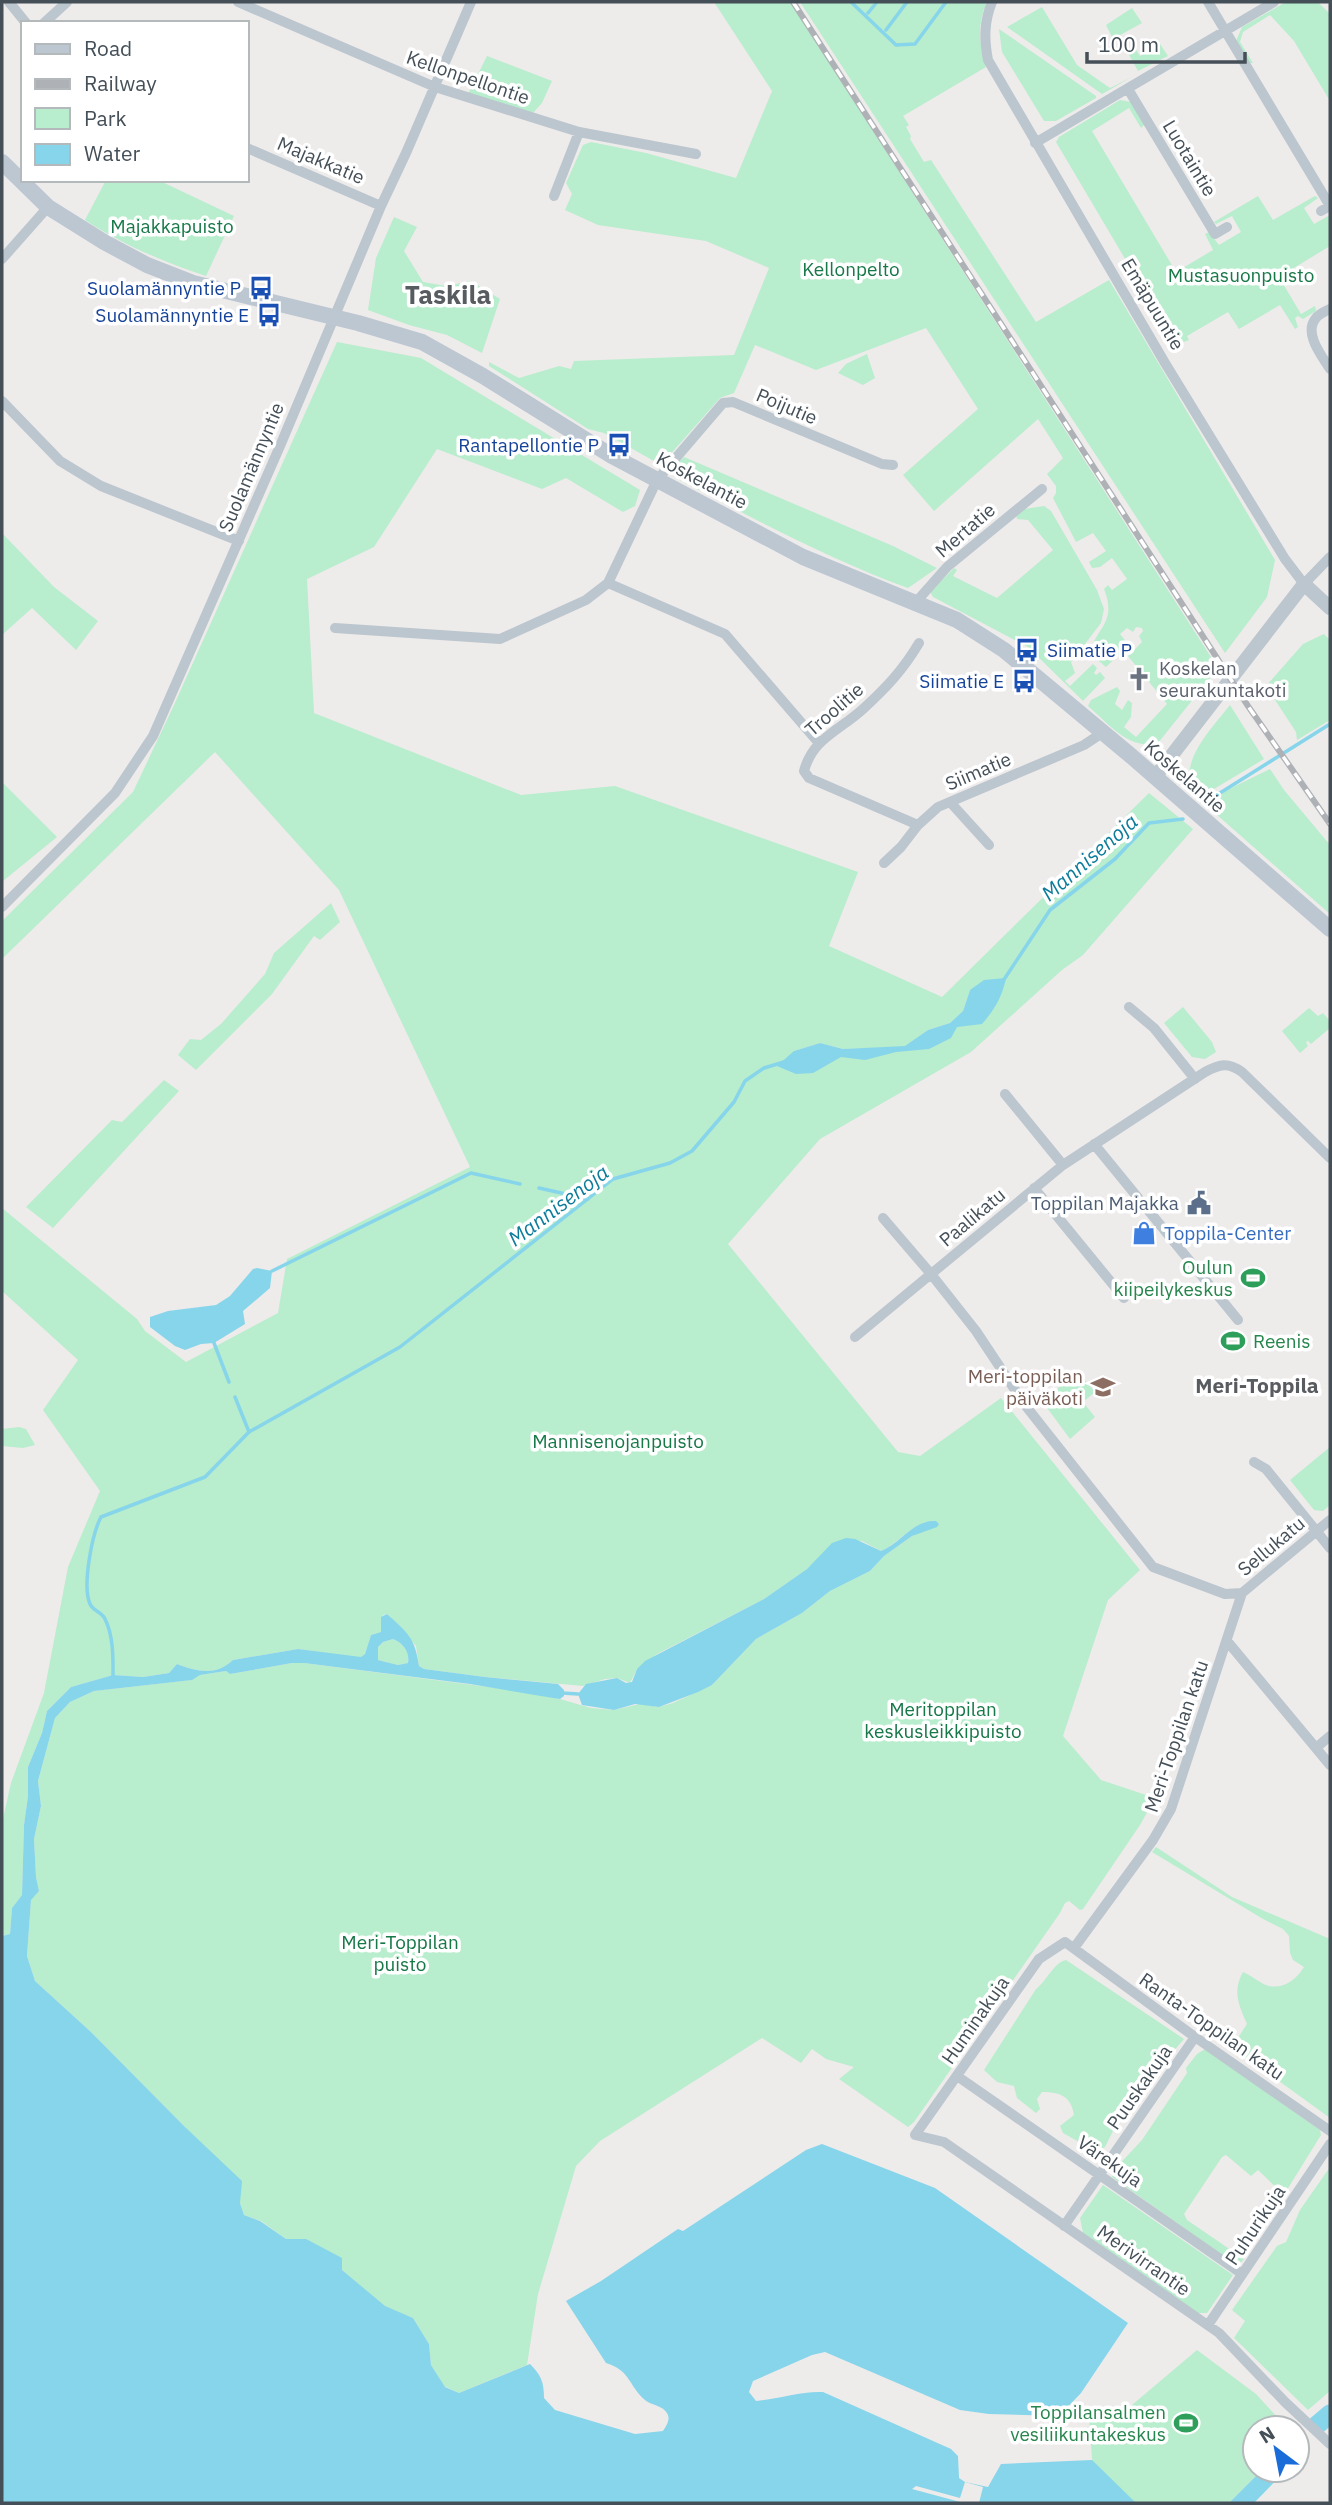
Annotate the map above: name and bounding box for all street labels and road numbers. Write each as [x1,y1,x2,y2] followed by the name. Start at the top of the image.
[403,45,533,109] street label: Kellonpellontie
[1158,115,1222,201] street label: Luotaintie
[274,131,368,189] street label: Majakkatie
[1116,254,1190,354] street label: Emäpuuntie
[753,382,821,430] street label: Poijutie
[213,399,289,535] street label: Suolamännyntie
[652,446,752,514] street label: Koskelantie
[930,497,1000,563] street label: Mertatie
[800,677,868,741] street label: Troolitie
[1140,734,1230,818] street label: Koskelantie
[941,746,1015,796] street label: Siimatie
[934,1182,1010,1252] street label: Paalikatu
[1233,1511,1309,1581] street label: Sellukatu
[1139,1657,1213,1815] street label: Meri-Toppilan katu
[1135,1967,1289,2085] street label: Ranta-Toppilan katu
[936,1971,1014,2069] street label: Huminakuja
[1101,2040,1177,2134] street label: Puuskakuja
[1073,2130,1147,2192] street label: Värekuja
[1220,2181,1290,2269] street label: Puhurikuja
[1093,2219,1195,2301] street label: Merivirrantie

